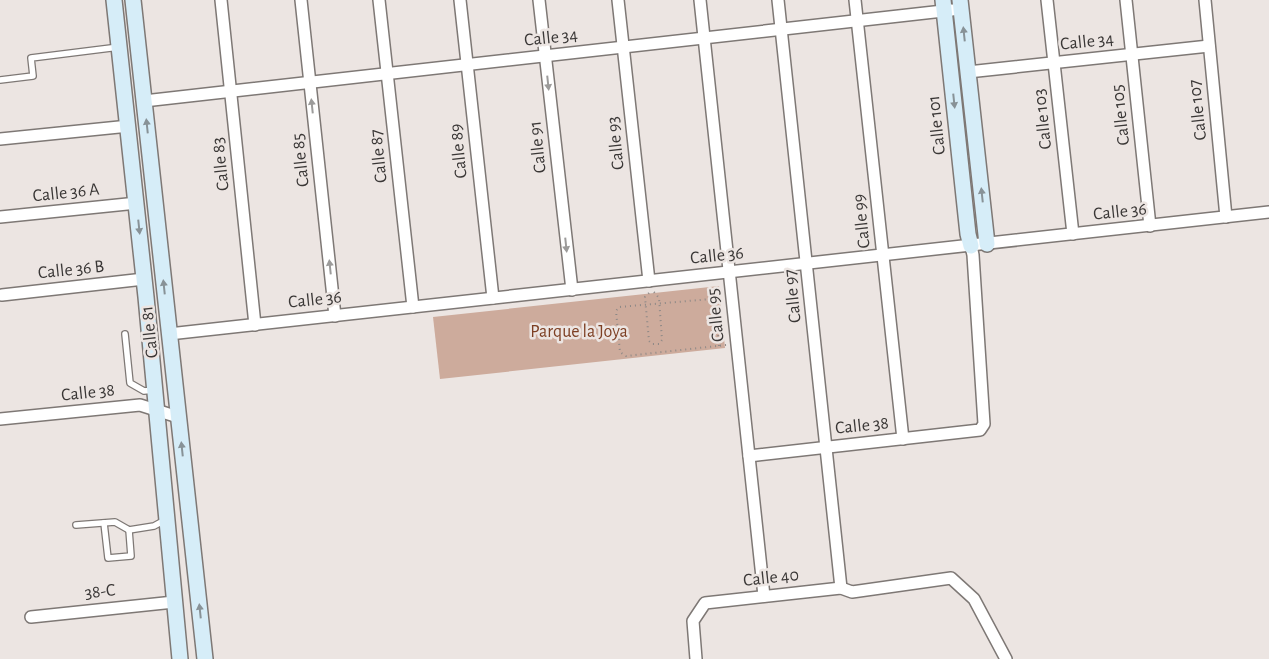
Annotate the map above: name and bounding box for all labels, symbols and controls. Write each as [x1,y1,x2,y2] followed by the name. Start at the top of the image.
[523,26,579,50] street label: Calle 34
[960,26,968,42] one-way arrow
[1059,30,1115,54] street label: Calle 34
[544,76,552,92] one-way arrow
[1186,79,1210,141] street label: Calle 107
[1109,84,1133,146] street label: Calle 105
[1031,88,1055,150] street label: Calle 103
[950,93,958,109] one-way arrow
[925,94,949,156] street label: Calle 101
[308,98,316,114] one-way arrow
[604,115,628,171] street label: Calle 93
[143,118,151,134] one-way arrow
[526,120,550,174] street label: Calle 91
[447,123,471,179] street label: Calle 89
[367,128,391,184] street label: Calle 87
[289,132,313,188] street label: Calle 85
[209,136,233,192] street label: Calle 83
[32,180,101,205] street label: Calle 36 A
[978,187,986,203] one-way arrow
[850,193,874,249] street label: Calle 99
[1092,200,1148,224] street label: Calle 36
[135,219,143,235] one-way arrow
[562,237,570,253] one-way arrow
[689,244,745,268] street label: Calle 36
[37,258,105,282] street label: Calle 36 B
[326,259,334,275] one-way arrow
[781,268,805,324] street label: Calle 97
[160,279,168,295] one-way arrow
[704,287,728,343] street label: Calle 95
[287,288,343,312] street label: Calle 36
[138,305,162,359] street label: Calle 81
[530,323,628,341] park label: Parque la Joya
[60,381,116,405] street label: Calle 38
[834,414,890,438] street label: Calle 38
[178,441,186,457] one-way arrow
[742,566,800,590] street label: Calle 40
[84,581,116,603] street label: 38-C
[196,602,204,618] one-way arrow

